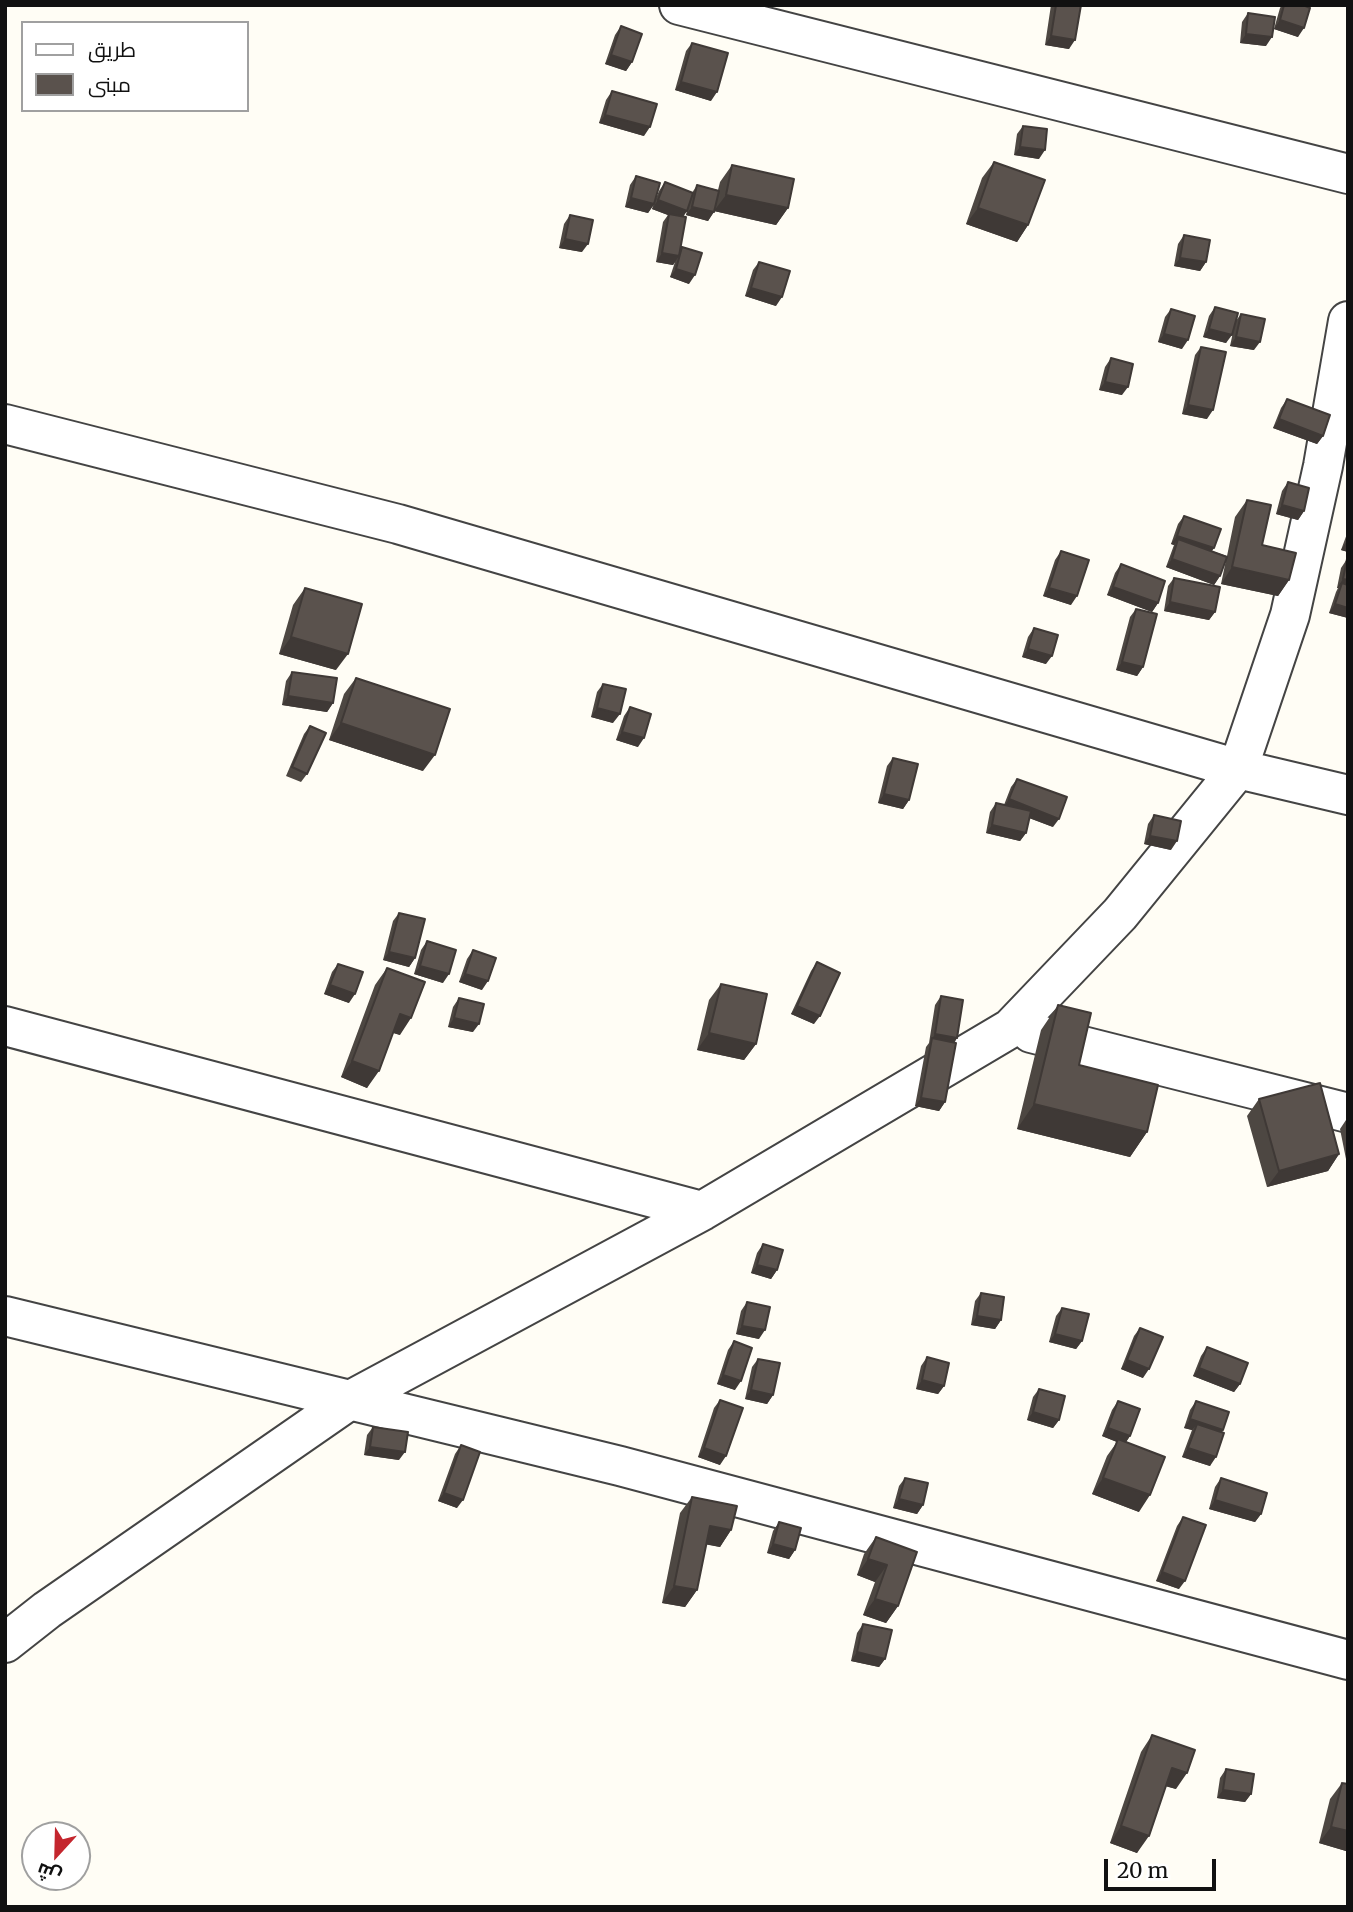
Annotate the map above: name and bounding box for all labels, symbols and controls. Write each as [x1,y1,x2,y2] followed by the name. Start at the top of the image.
[21,21,248,112] legend
[88,36,136,63] text: طريق
[88,71,131,98] text: مبنى
[21,1821,91,1891] north arrow
[1108,1846,1220,1890] scale bar
[1117,1857,1168,1884] text: 20 m
[33,1858,65,1889] text: ش

